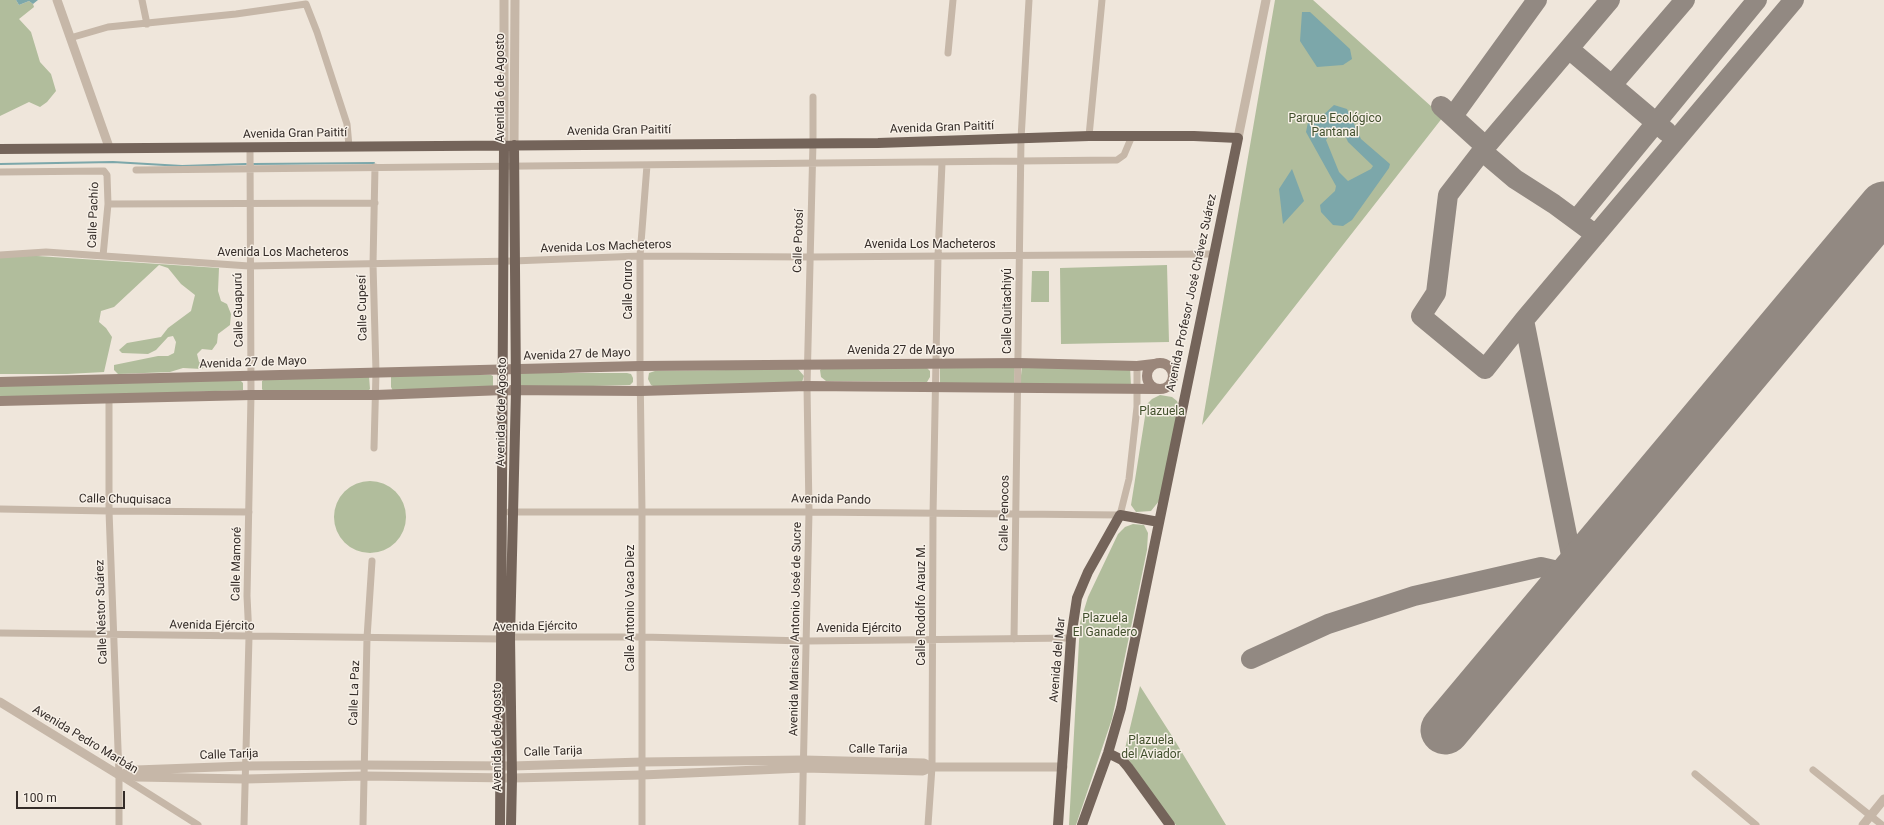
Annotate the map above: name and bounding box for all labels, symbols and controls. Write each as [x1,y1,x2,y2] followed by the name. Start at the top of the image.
[494,33,508,143] street label: Avenida 6 de Agosto
[1288,112,1382,140] park label: Parque Ecológico Pantanal
[890,119,994,137] street label: Avenida Gran Paitití
[567,123,671,139] street label: Avenida Gran Paitití
[243,126,347,142] street label: Avenida Gran Paitití
[86,182,102,248] street label: Calle Pachío
[1164,193,1220,393] street label: Avenida Profesor José Chávez Suárez
[791,209,807,273] street label: Calle Potosí
[540,238,672,256] street label: Avenida Los Macheteros
[864,238,996,252] street label: Avenida Los Macheteros
[217,246,349,260] street label: Avenida Los Macheteros
[622,260,636,320] street label: Calle Oruro
[1001,268,1015,354] street label: Calle Quitachiyú
[231,272,247,348] street label: Calle Guapurú
[355,275,371,341] street label: Calle Cupesí
[847,344,955,358] street label: Avenida 27 de Mayo
[523,346,631,364] street label: Avenida 27 de Mayo
[199,354,307,372] street label: Avenida 27 de Mayo
[494,357,510,467] street label: Avenida 6 de Agosto
[1139,405,1185,419] park label: Plazuela
[997,475,1013,551] street label: Calle Penocos
[79,492,171,508] street label: Calle Chuquisaca
[791,492,871,508] street label: Avenida Pando
[787,522,805,736] street label: Avenida Mariscal Antonio José de Sucre
[229,527,245,601] street label: Calle Mamoré
[915,544,929,666] street label: Calle Rodolfo Arauz M.
[624,545,638,671] street label: Calle Antonio Vaca Diez
[93,559,111,665] street label: Calle Néstor Suárez
[1073,612,1137,640] park label: Plazuela El Ganadero
[1047,617,1069,703] street label: Avenida del Mar
[169,618,255,634] street label: Avenida Ejército
[492,619,578,635] street label: Avenida Ejército
[816,622,902,636] street label: Avenida Ejército
[347,660,363,726] street label: Calle La Paz
[491,682,505,792] street label: Avenida 6 de Agosto
[30,703,140,777] street label: Avenida Pedro Marbán
[1121,734,1181,762] park label: Plazuela del Aviador
[848,742,908,758] street label: Calle Tarija
[523,744,583,760] street label: Calle Tarija
[199,747,259,763] street label: Calle Tarija
[18,783,127,809] scale bar
[23,791,57,805] text: 100 m

